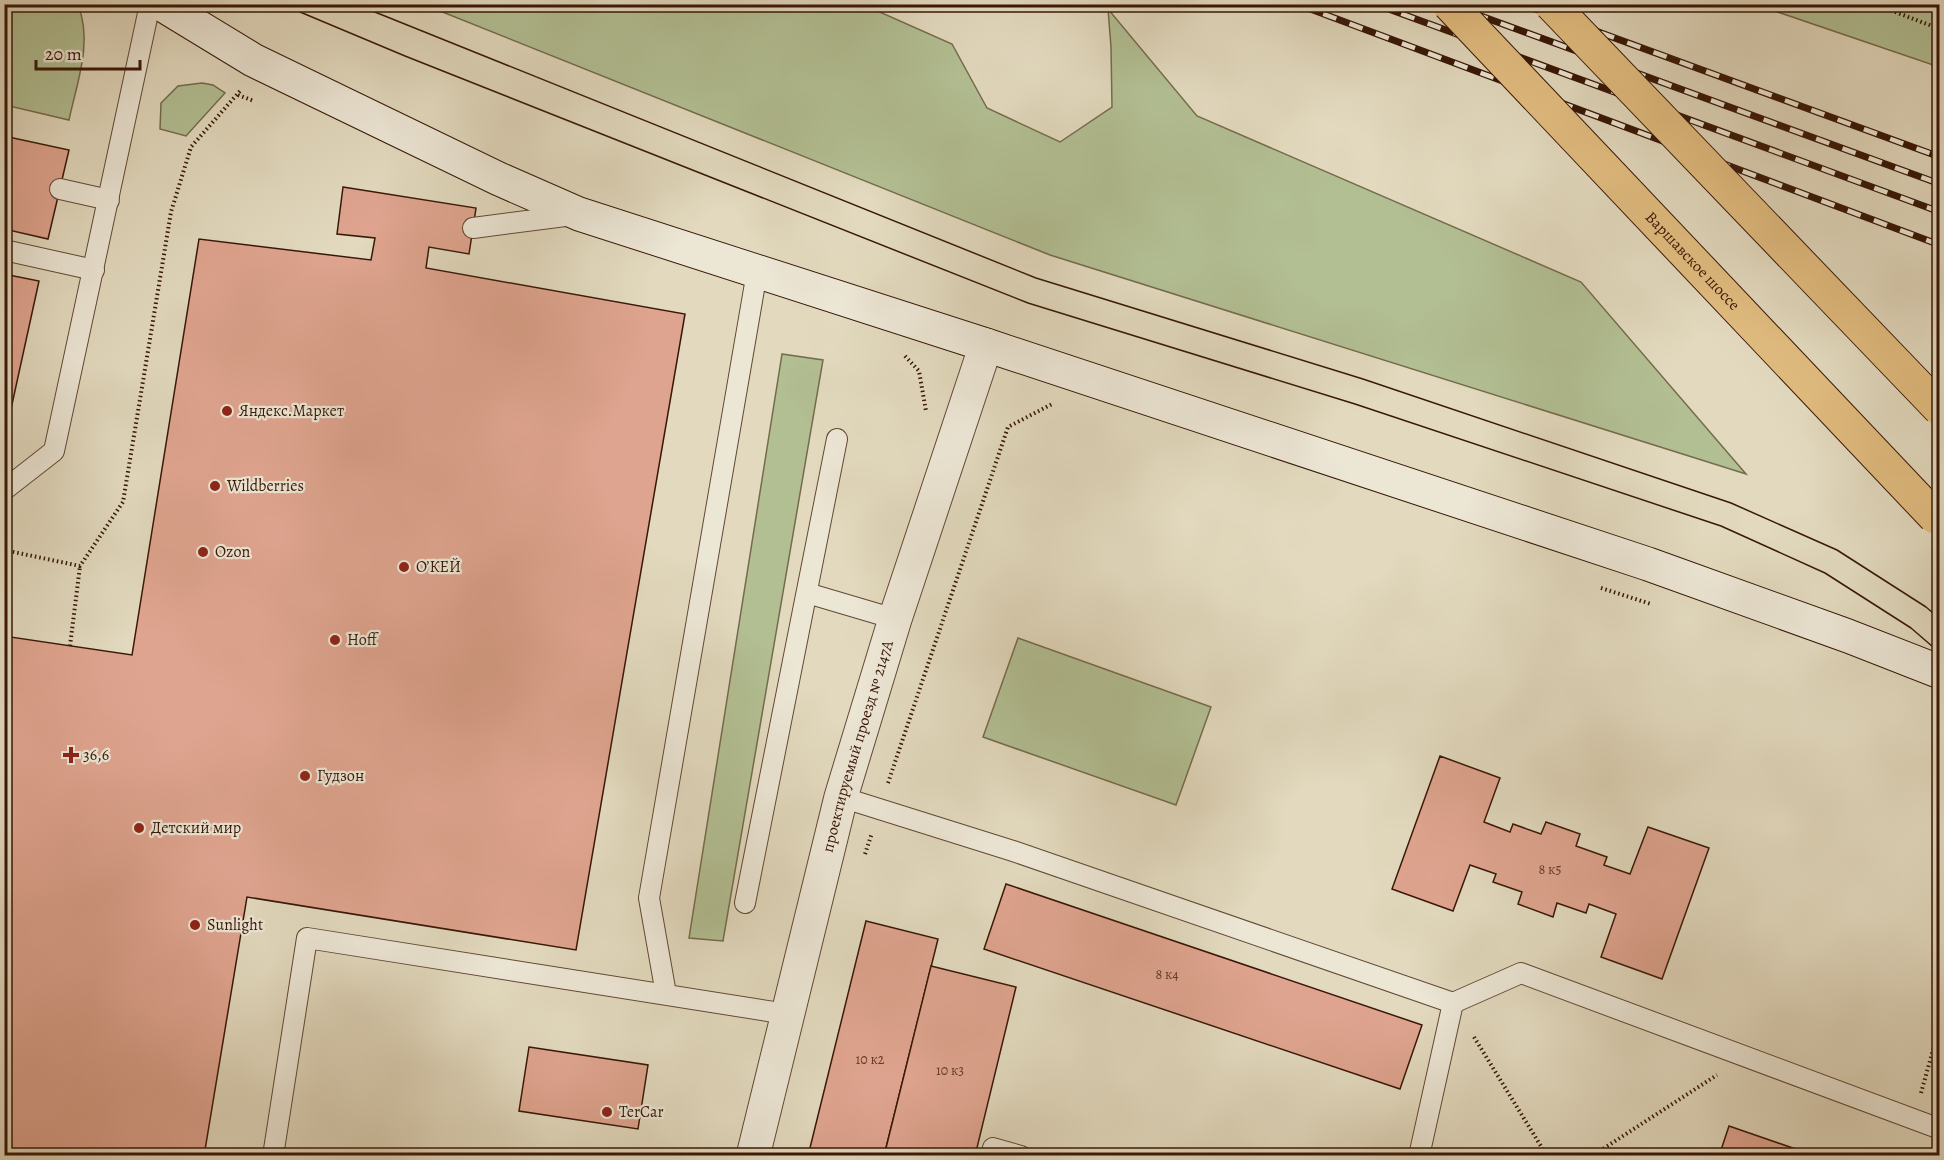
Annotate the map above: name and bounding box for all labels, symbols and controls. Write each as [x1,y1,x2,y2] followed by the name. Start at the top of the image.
[36,33,140,71] scale bar
[45,42,82,66] text: 20 m
[1640,207,1745,315] street label: Варшавское шоссе
[239,400,344,422] place label: Яндекс.Маркет
[220,404,234,418] marker: Яндекс.Маркет
[226,475,304,497] place label: Wildberries
[208,479,222,493] marker: Wildberries
[215,541,250,563] place label: Ozon
[196,545,210,559] marker: Ozon
[416,556,461,578] place label: О’КЕЙ
[397,560,411,574] marker: О’КЕЙ
[347,629,380,651] place label: Hoff
[328,633,342,647] marker: Hoff
[817,637,899,855] street label: проектируемый проезд № 2147А
[83,744,109,766] place label: 36,6
[64,748,78,762] marker: 36,6
[317,765,364,787] place label: Гудзон
[298,769,312,783] marker: Гудзон
[151,817,241,839] place label: Детский мир
[132,821,146,835] marker: Детский мир
[1539,860,1561,879] house number: 8 к5
[207,914,263,936] place label: Sunlight
[188,918,202,932] marker: Sunlight
[1155,965,1179,984] house number: 8 к4
[856,1050,885,1069] house number: 10 к2
[936,1061,964,1080] house number: 10 к3
[619,1101,664,1123] place label: TerCar
[600,1105,614,1119] marker: TerCar

